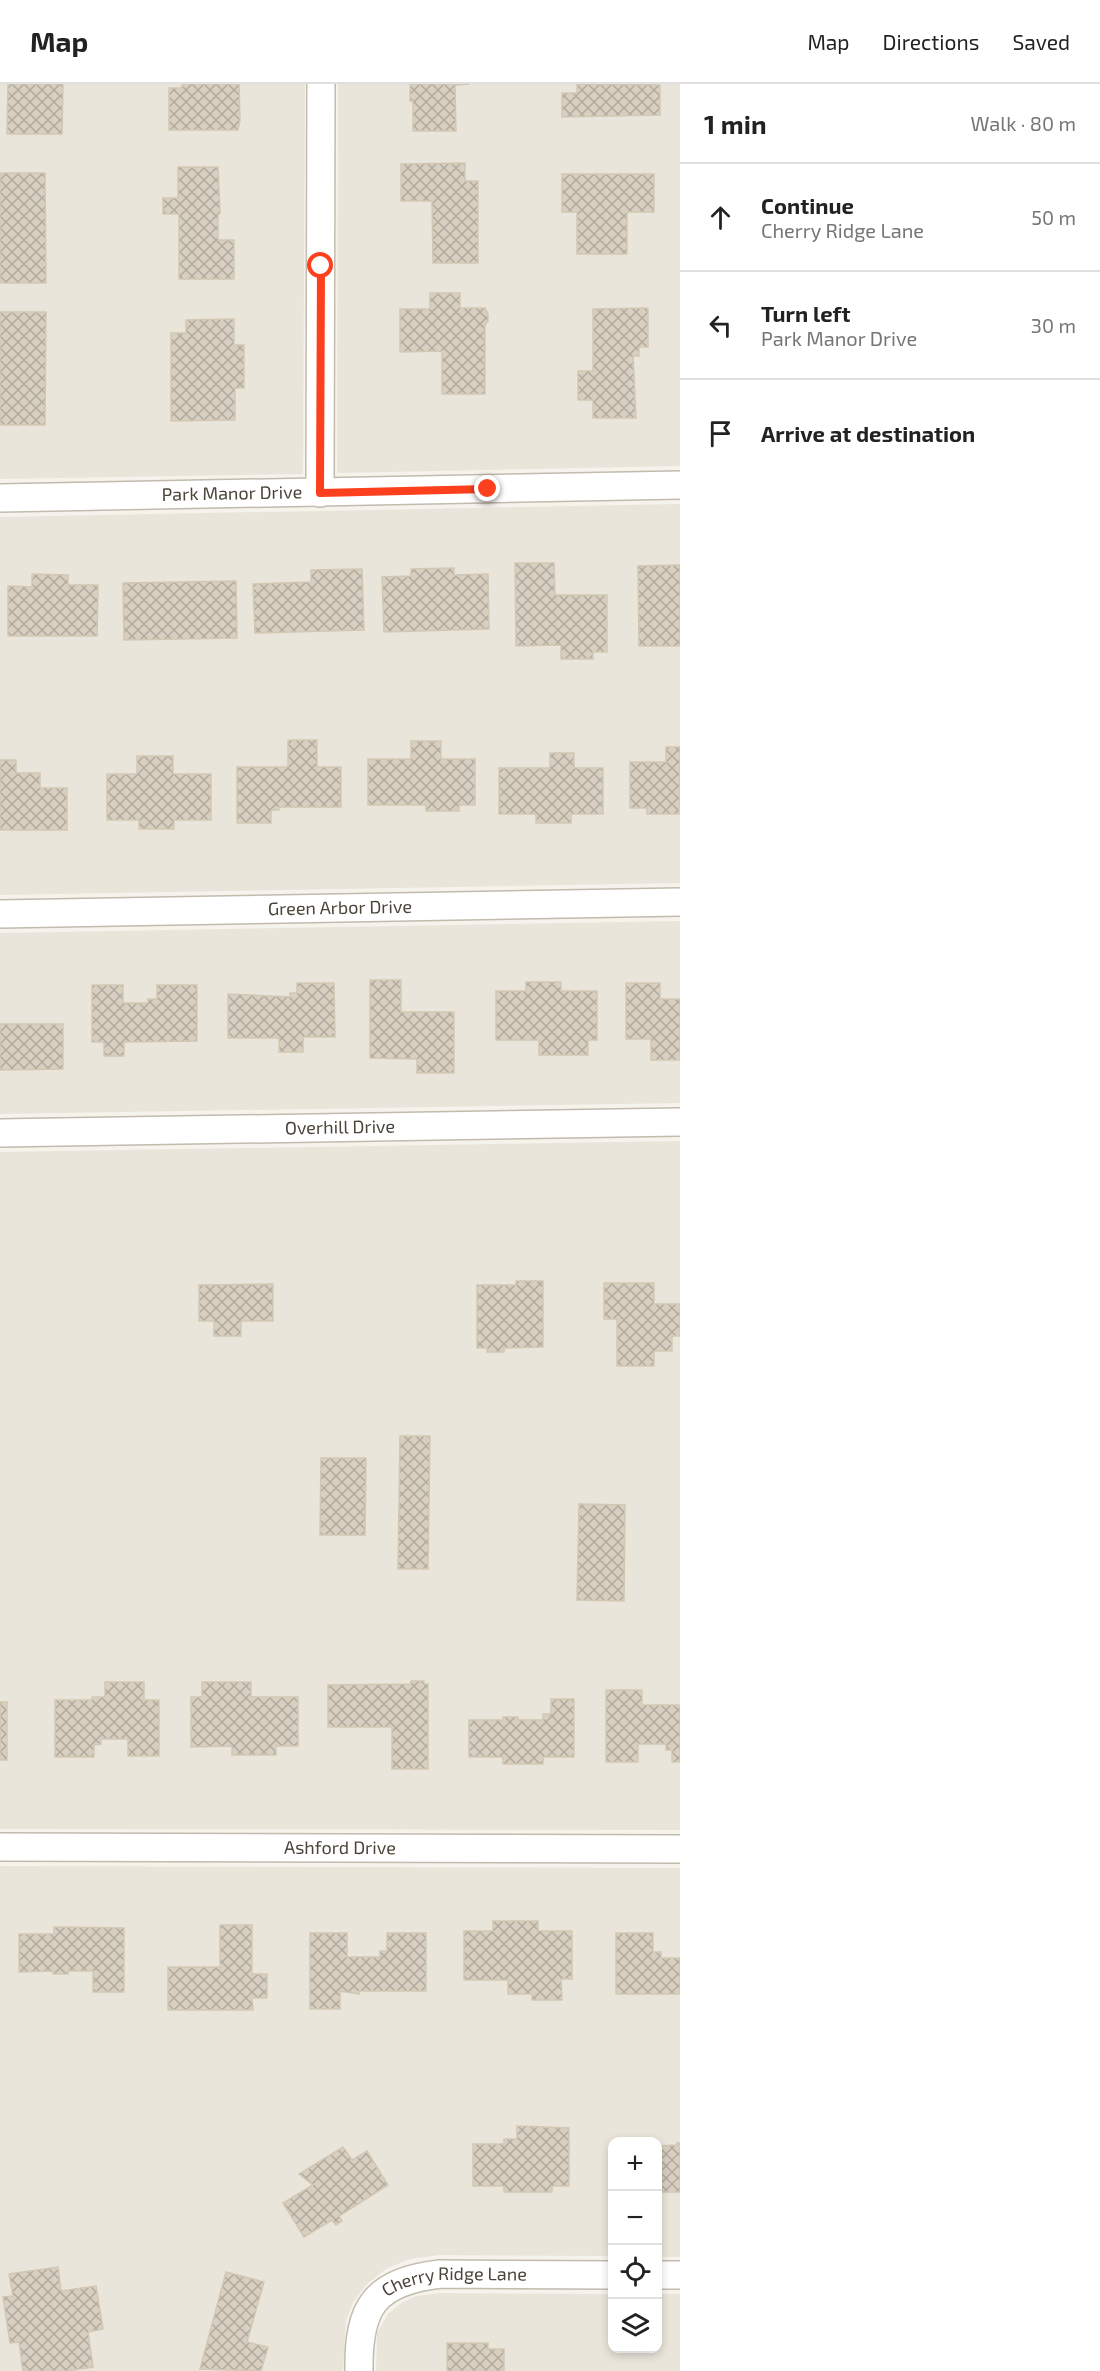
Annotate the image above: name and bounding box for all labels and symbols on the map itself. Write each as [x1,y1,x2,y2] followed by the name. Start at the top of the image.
[307,252,333,278] route start
[474,475,500,501] route end
[161,480,302,505] street label: Park Manor Drive
[268,895,412,919] street label: Green Arbor Drive
[285,1115,395,1138] street label: Overhill Drive
[284,1836,396,1858] street label: Ashford Drive
[377,2262,527,2301] street label: Cherry Ridge Lane

